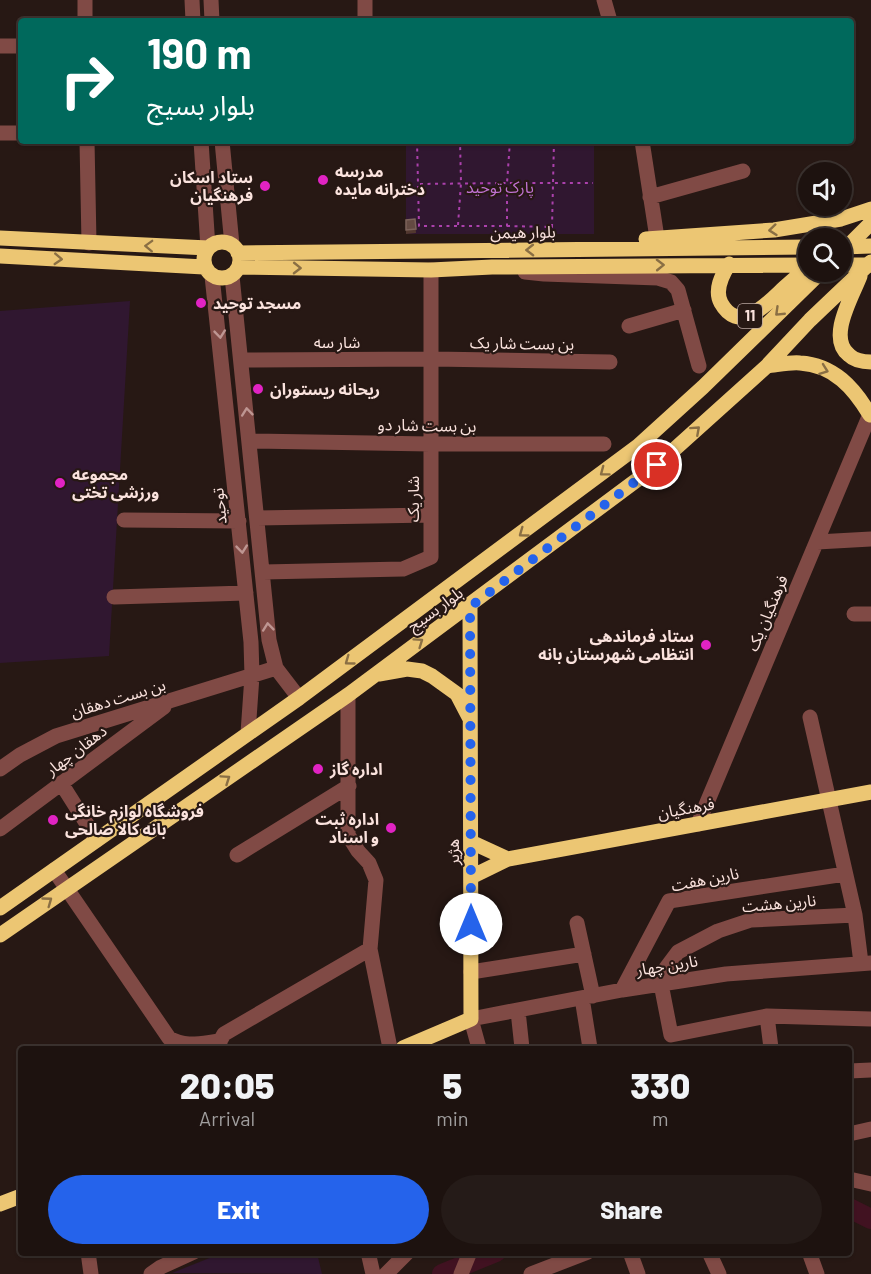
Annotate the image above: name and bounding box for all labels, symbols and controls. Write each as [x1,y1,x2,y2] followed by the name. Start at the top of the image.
[147,27,252,77] text: 190 m
[48,42,126,120] icon: right
[147,88,255,120] text: بلوار بسیج
[335,161,425,199] place label: مدرسه دخترانه مایده
[798,162,852,282] map controls
[798,162,852,216] button: sound
[170,167,253,205] place label: ستاد اسکان فرهنگیان
[316,173,330,187] marker: مدرسه دخترانه مایده
[466,177,534,198] park label: پارک توحید
[258,179,272,193] marker: ستاد اسکان فرهنگیان
[490,221,556,243] street label: بلوار هیمن
[769,223,778,236] one-way arrow
[798,228,852,282] button: search
[145,239,154,252] one-way arrow
[526,244,535,256] one-way arrow
[54,253,63,266] one-way arrow
[656,259,665,271] one-way arrow
[293,262,302,274] one-way arrow
[213,293,301,313] place label: مسجد توحید
[194,296,208,310] marker: مسجد توحید
[738,304,762,328] road number: 11
[776,305,787,316] one-way arrow
[213,329,226,339] one-way arrow
[314,332,360,352] street label: شار سه
[470,332,574,354] street label: بن بست شار یک
[818,363,829,376] one-way arrow
[270,379,380,399] place label: ریحانە ریستوران
[251,382,265,396] marker: ریحانە ریستوران
[241,408,254,417] one-way arrow
[377,414,477,436] street label: بن بست شار دو
[689,426,700,437] one-way arrow
[631,439,682,490] pin
[640,448,673,481] icon: arrive
[72,464,159,502] place label: مجموعه ورزشی تختی
[600,464,611,475] one-way arrow
[53,476,67,490] marker: مجموعه ورزشی تختی
[403,476,423,522] street label: شار یک
[207,487,231,525] street label: توحید
[519,525,530,536] one-way arrow
[235,544,248,553] one-way arrow
[742,572,792,654] street label: فرهنگیان یک
[403,582,468,638] street label: بلوار بسیج
[262,623,275,632] one-way arrow
[538,626,694,664] place label: ستاد فرماندهی انتظامی شهرستان بانه
[699,638,713,652] marker: ستاد فرماندهی انتظامی شهرستان بانه
[413,639,424,650] one-way arrow
[345,654,356,665] one-way arrow
[68,674,168,722] street label: بن بست دهقان
[41,720,111,781] street label: دهقان چهار
[329,759,383,779] place label: اداره گاز
[311,762,325,776] marker: اداره گاز
[219,775,230,786] one-way arrow
[656,793,716,823] street label: فرهنگیان
[65,801,204,839] place label: فروشگاه لوازم خانگی بانه کالا صالحی
[315,809,379,847] place label: اداره ثبت و اسناد
[46,813,60,827] marker: فروشگاه لوازم خانگی بانه کالا صالحی
[384,821,398,835] marker: اداره ثبت و اسناد
[443,839,463,866] street label: هژیر
[669,863,741,895] street label: نارین هفت
[741,890,817,916] street label: نارین هشت
[439,892,503,956] position arrow
[41,898,52,909] one-way arrow
[634,950,699,981] street label: نارین چهار
[180,1063,274,1106] text: 20:05
[442,1063,462,1106] text: 5
[630,1063,690,1106] text: 330
[199,1106,255,1130] text: Arrival
[436,1106,469,1130] text: min
[652,1106,669,1130] text: m
[48,1175,429,1244] button: Exit
[441,1175,822,1244] button: Share

